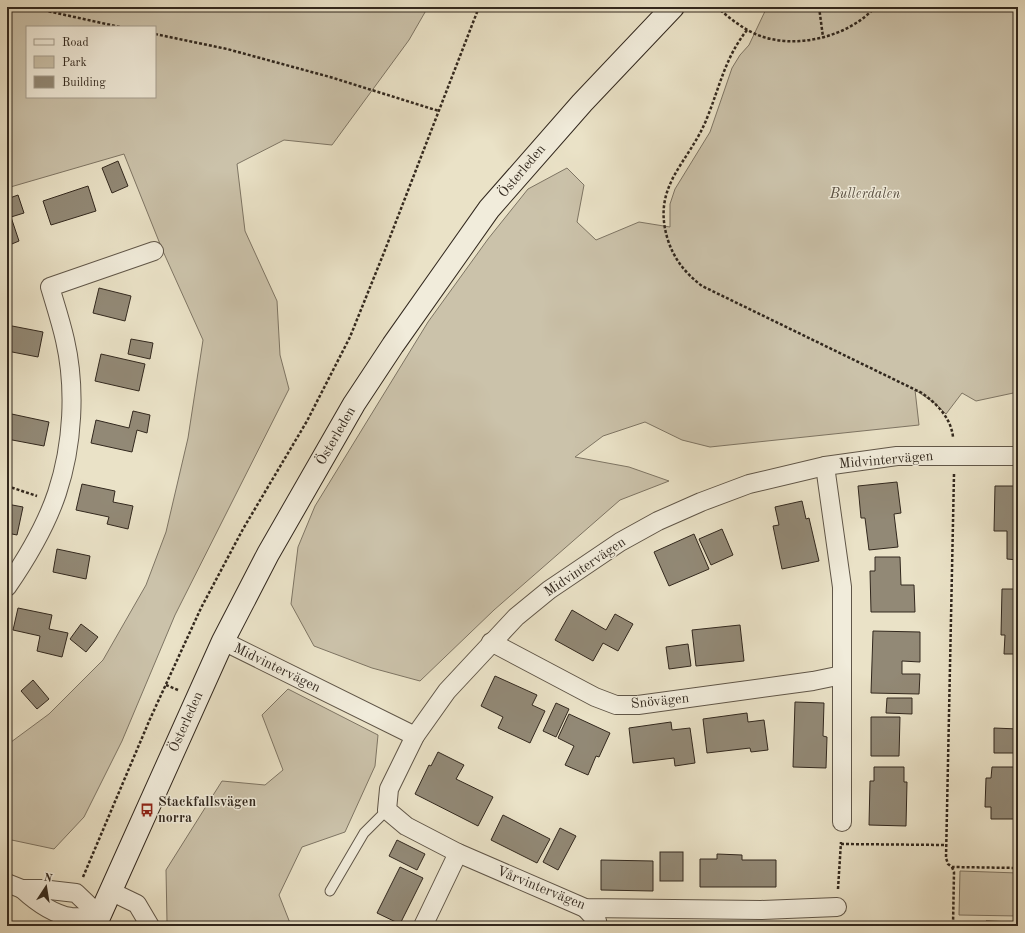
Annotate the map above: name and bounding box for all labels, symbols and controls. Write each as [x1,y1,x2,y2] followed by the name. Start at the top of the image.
[26,26,156,98] legend
[62,37,89,49] text: Road
[62,57,87,69] text: Park
[62,77,106,89] text: Building
[494,140,548,200] street label: Österleden
[829,187,900,201] park label: Bullerdalen
[311,403,358,467] street label: Österleden
[838,449,934,471] street label: Midvintervägen
[542,535,628,599] street label: Midvintervägen
[231,641,323,695] street label: Midvintervägen
[164,688,206,754] street label: Österleden
[630,691,690,711] street label: Snövägen
[158,795,256,825] place label: Stackfallsvägen norra
[139,802,155,818] bus stop icon: Stackfallsvägen norra
[495,864,588,912] street label: Vårvintervägen
[26,867,66,907] north arrow
[43,872,54,885] text: N

